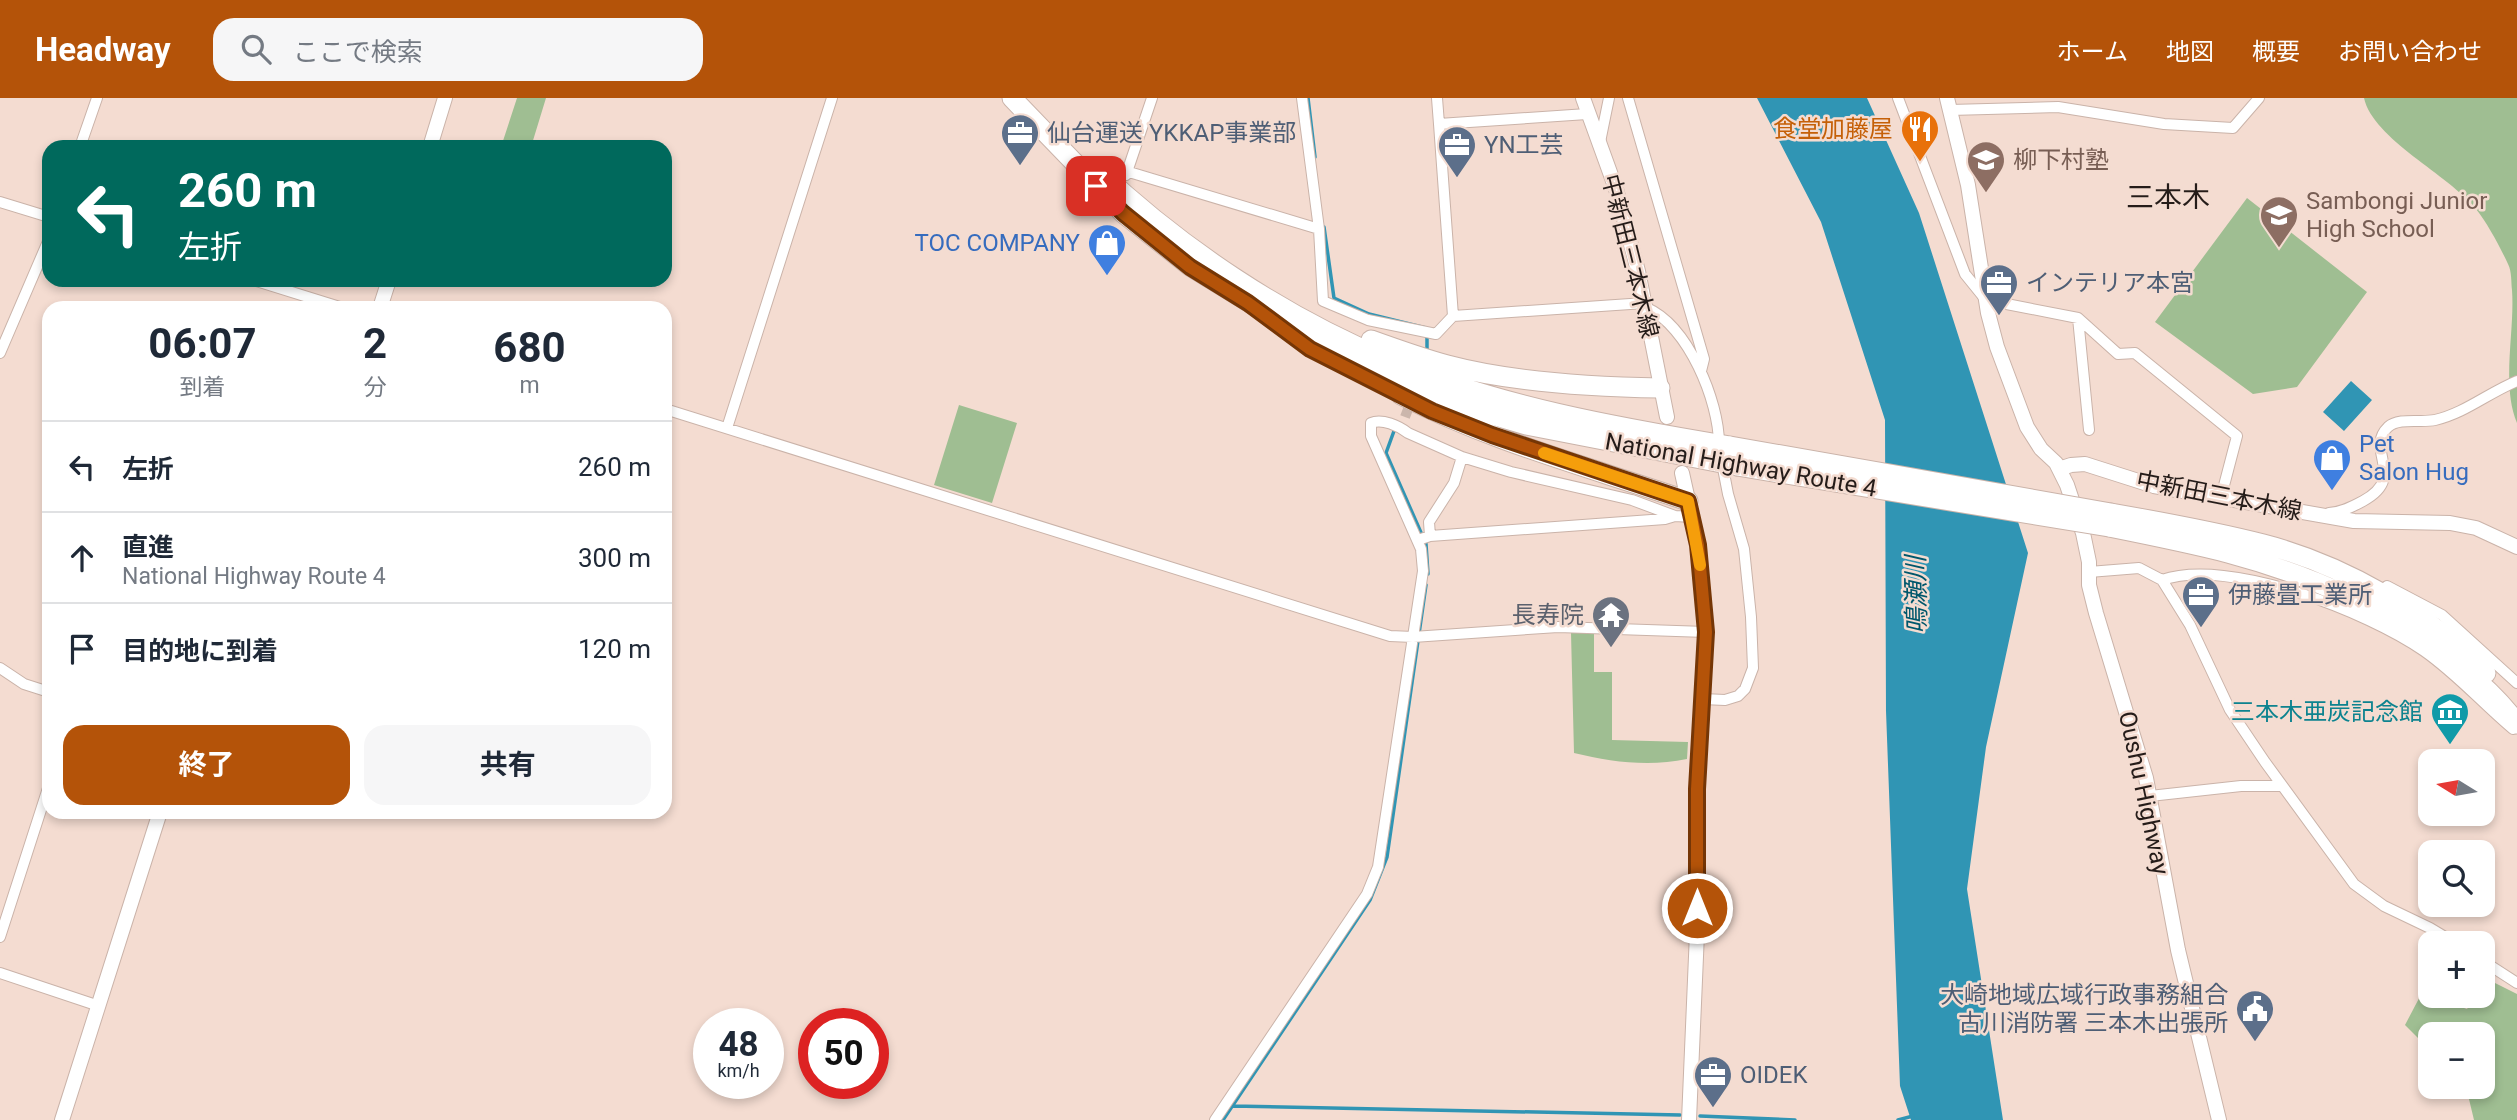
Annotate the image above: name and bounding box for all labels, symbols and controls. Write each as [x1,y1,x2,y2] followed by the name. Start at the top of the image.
[213,18,703,81] search box
[35,30,171,69] text: Headway
[237,30,275,68] icon: search
[293,37,423,67] text: ここで検索
[2057,38,2128,66] text: ホーム
[2166,38,2214,66] text: 地図
[2252,38,2300,66] text: 概要
[2338,38,2482,66] text: お問い合わせ
[1899,108,1941,163] restaurant icon: 食堂加藤屋
[999,112,1041,167] office icon: 仙台運送 YKKAP事業部
[1773,115,1893,143] place label: 食堂加藤屋
[1047,119,1296,147] place label: 仙台運送 YKKAP事業部
[1436,124,1478,179] office icon: YN工芸
[1484,131,1564,159] place label: YN工芸
[1965,139,2007,194] school or university icon: 柳下村塾
[2013,146,2109,174] place label: 柳下村塾
[1066,156,1126,216] pin
[178,162,317,219] text: 260 m
[1077,167,1115,205] icon: arrive
[63,168,154,259] icon: left
[1596,171,1664,341] street label: 中新田三本木線
[2126,181,2210,214] district label: 三本木
[2306,187,2487,243] place label: Sambongi Junior High School
[2258,194,2300,249] school or university icon: Sambongi Junior High School
[1086,222,1128,277] shop icon: TOC COMPANY
[178,228,242,266] text: 左折
[914,229,1081,257] place label: TOC COMPANY
[1978,262,2020,317] office icon: インテリア本宮
[2026,269,2194,297] place label: インテリア本宮
[148,319,257,368] text: 06:07
[363,319,387,368] text: 2
[493,323,566,372] text: 680
[519,372,540,399] text: m
[179,374,225,401] text: 到着
[363,374,386,401] text: 分
[1603,427,1879,503] street label: National Highway Route 4
[2359,430,2469,486] place label: Pet Salon Hug
[2311,437,2353,492] shop icon: Pet Salon Hug
[63,448,101,486] icon: left
[578,452,651,482] text: 260 m
[122,454,174,484] text: 左折
[2134,466,2304,526] street label: 中新田三本木線
[122,532,174,562] text: 直進
[63,539,101,577] icon: ahead
[578,543,651,573] text: 300 m
[1900,553,1932,634] water label: 鳴瀬川
[122,563,386,590] text: National Highway Route 4
[2180,574,2222,629] office icon: 伊藤畳工業所
[2228,581,2372,609] place label: 伊藤畳工業所
[1590,594,1632,649] temple icon: 長寿院
[1512,601,1584,629] place label: 長寿院
[63,630,101,668] icon: arrive
[578,634,651,664] text: 120 m
[122,636,278,666] text: 目的地に到着
[2429,691,2471,746] museum icon: 三本木亜炭記念館
[2231,698,2423,726] place label: 三本木亜炭記念館
[2113,709,2175,878] street label: Oushu Highway
[63,725,350,805] button: 終了
[364,725,651,805] button: 共有
[2418,749,2496,826] north arrow
[2418,749,2495,1099] map controls
[2418,840,2495,917] button: search
[1660,871,1734,945] position arrow
[2418,931,2495,1008] button: +
[1940,981,2228,1037] place label: 大崎地域広域行政事務組合 古川消防署 三本木出張所
[2234,988,2276,1043] public building icon: 大崎地域広域行政事務組合 古川消防署 三本木出張所
[798,1008,889,1099] speed limit sign: 50
[2418,1022,2495,1099] button: −
[718,1024,759,1065] text: 48
[1692,1054,1734,1109] office icon: OIDEK
[717,1060,760,1081] text: km/h
[1740,1061,1808,1089] place label: OIDEK

